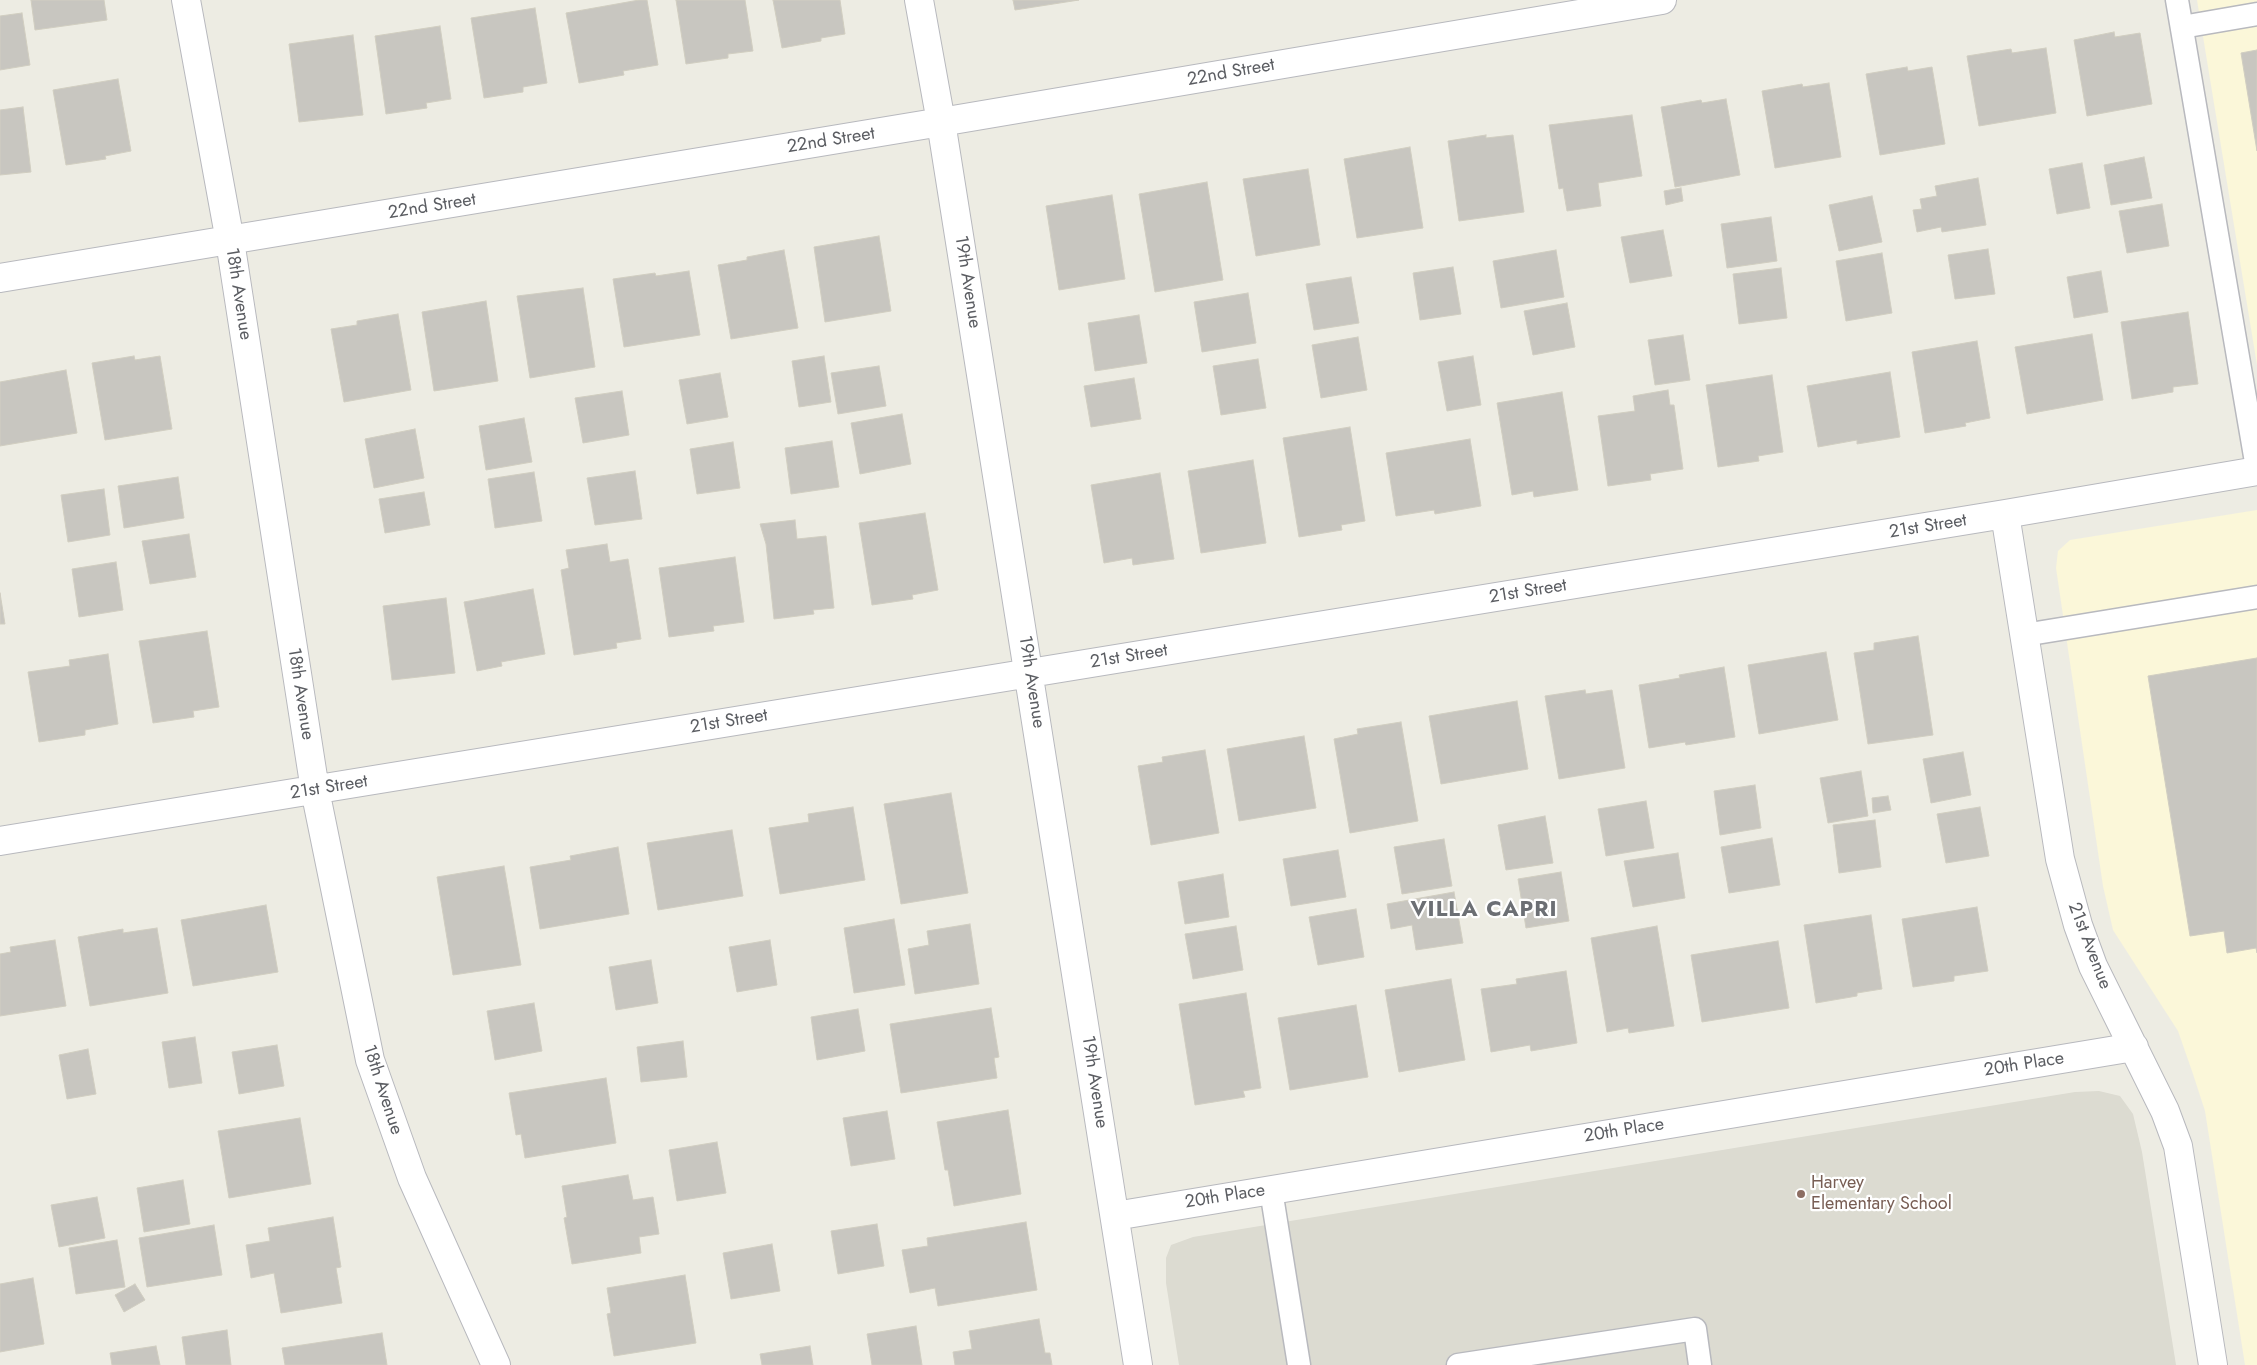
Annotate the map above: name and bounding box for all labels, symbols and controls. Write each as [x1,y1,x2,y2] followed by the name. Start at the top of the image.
[1186,55,1276,91] street label: 22nd Street
[786,123,876,159] street label: 22nd Street
[387,189,477,225] street label: 22nd Street
[949,234,985,330] street label: 19th Avenue
[220,246,256,342] street label: 18th Avenue
[1888,510,1968,544] street label: 21st Street
[1488,575,1568,609] street label: 21st Street
[1013,634,1049,730] street label: 19th Avenue
[1089,640,1169,674] street label: 21st Street
[282,646,318,742] street label: 18th Avenue
[689,705,769,739] street label: 21st Street
[289,771,369,805] street label: 21st Street
[1409,898,1559,924] district label: VILLA CAPRI
[2063,899,2115,993] street label: 21st Avenue
[1076,1034,1112,1130] street label: 19th Avenue
[357,1042,407,1138] street label: 18th Avenue
[1982,1048,2066,1082] street label: 20th Place
[1582,1114,1666,1148] street label: 20th Place
[1811,1173,1952,1216] place label: Harvey Elementary School
[1183,1180,1267,1214] street label: 20th Place
[1795,1188,1807,1200] marker: Harvey Elementary School

